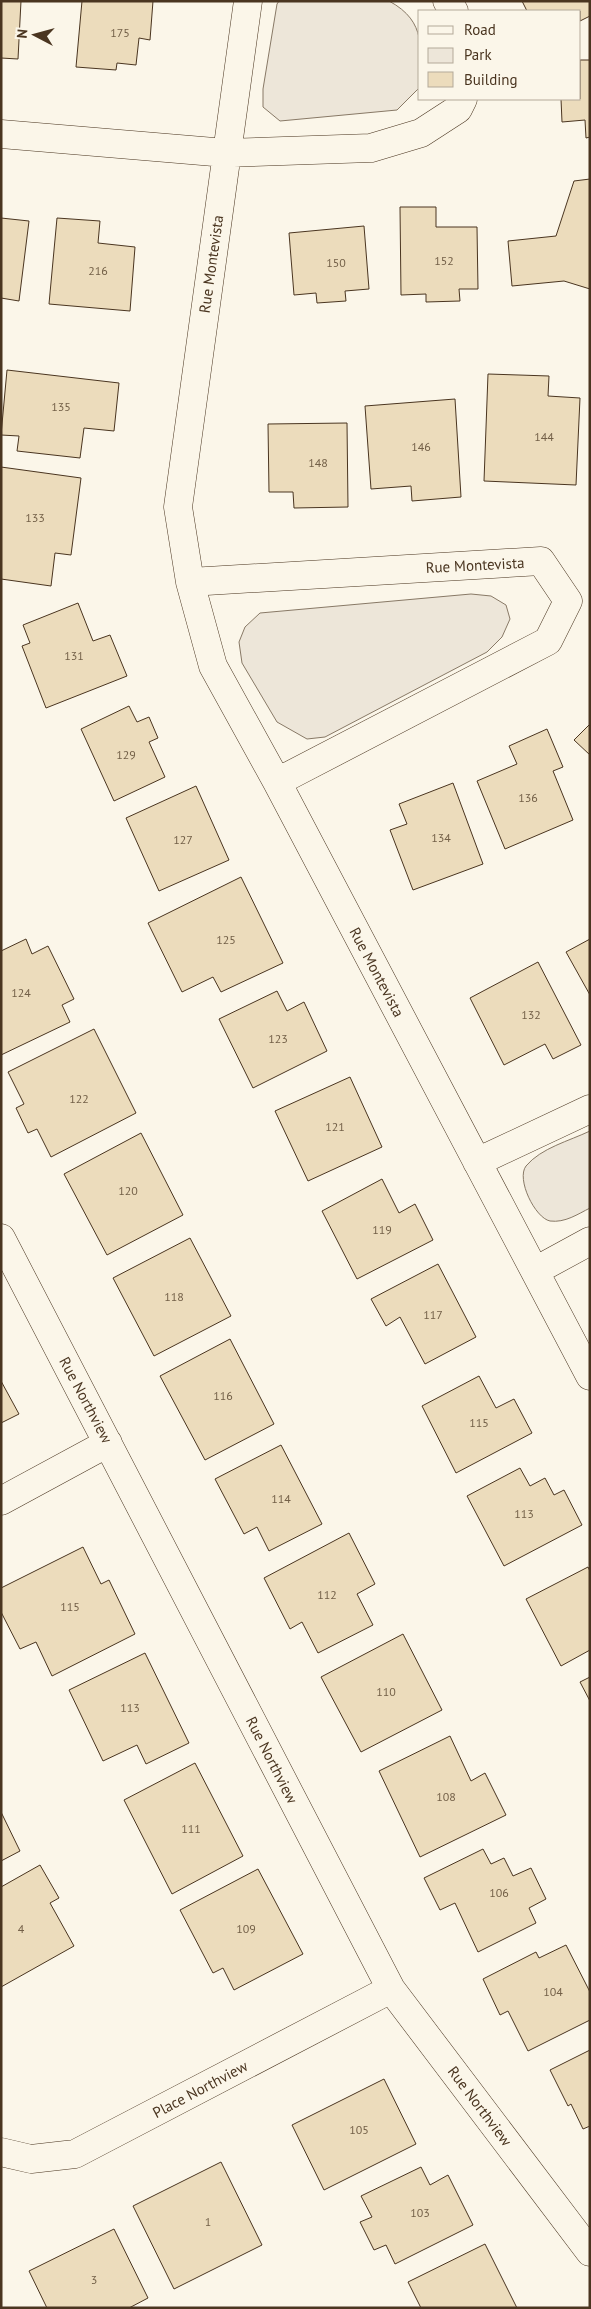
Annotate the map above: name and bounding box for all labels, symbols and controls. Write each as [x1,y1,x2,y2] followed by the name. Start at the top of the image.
[10,10,60,60] north arrow
[418,10,581,100] legend
[464,20,496,39] text: Road
[110,25,130,40] house number: 175
[13,28,32,39] text: N
[464,45,492,64] text: Park
[464,70,518,89] text: Building
[195,214,227,314] street label: Rue Montevista
[434,253,454,268] house number: 152
[326,255,346,270] house number: 150
[88,263,108,278] house number: 216
[51,399,71,414] house number: 135
[534,429,554,444] house number: 144
[411,439,431,454] house number: 146
[308,455,328,470] house number: 148
[25,510,45,525] house number: 133
[425,553,525,577] street label: Rue Montevista
[64,648,84,663] house number: 131
[116,747,136,762] house number: 129
[518,790,538,805] house number: 136
[431,830,451,845] house number: 134
[173,832,193,847] house number: 127
[345,924,409,1020] street label: Rue Montevista
[216,932,236,947] house number: 125
[11,985,31,1000] house number: 124
[521,1007,541,1022] house number: 132
[268,1031,288,1046] house number: 123
[69,1091,89,1106] house number: 122
[325,1119,345,1134] house number: 121
[118,1183,138,1198] house number: 120
[372,1222,392,1237] house number: 119
[164,1289,184,1304] house number: 118
[423,1307,443,1322] house number: 117
[55,1354,117,1446] street label: Rue Northview
[213,1388,233,1403] house number: 116
[469,1415,489,1430] house number: 115
[271,1491,291,1506] house number: 114
[514,1506,534,1521] house number: 113
[317,1587,337,1602] house number: 112
[60,1599,80,1614] house number: 115
[376,1684,396,1699] house number: 110
[120,1700,140,1715] house number: 113
[242,1713,302,1807] street label: Rue Northview
[436,1789,456,1804] house number: 108
[181,1821,201,1836] house number: 111
[489,1885,509,1900] house number: 106
[18,1921,25,1936] house number: 4
[236,1921,256,1936] house number: 109
[543,1984,563,1999] house number: 104
[149,2056,251,2122] street label: Place Northview
[444,2062,516,2150] street label: Rue Northview
[349,2122,369,2137] house number: 105
[410,2205,430,2220] house number: 103
[205,2214,211,2229] house number: 1
[91,2272,97,2287] house number: 3

